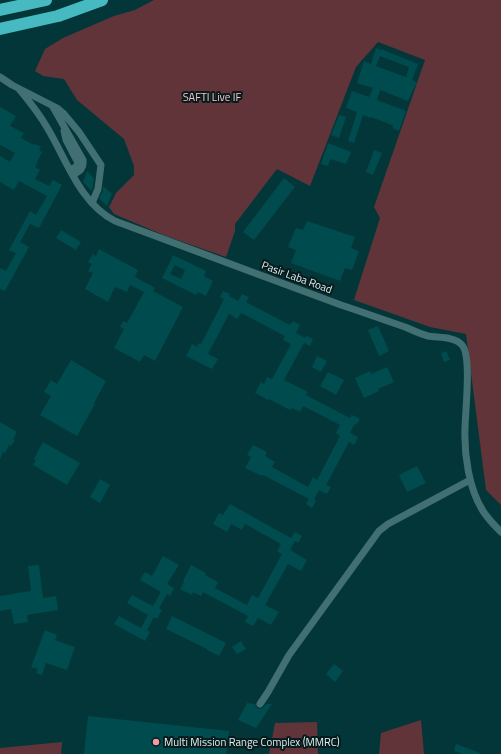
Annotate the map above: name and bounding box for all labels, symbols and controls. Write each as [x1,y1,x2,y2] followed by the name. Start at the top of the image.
[183,89,241,105] park label: SAFTI Live IF
[259,257,335,297] street label: Pasir Laba Road
[164,734,340,750] place label: Multi Mission Range Complex (MMRC)
[151,737,161,747] marker: Multi Mission Range Complex (MMRC)

